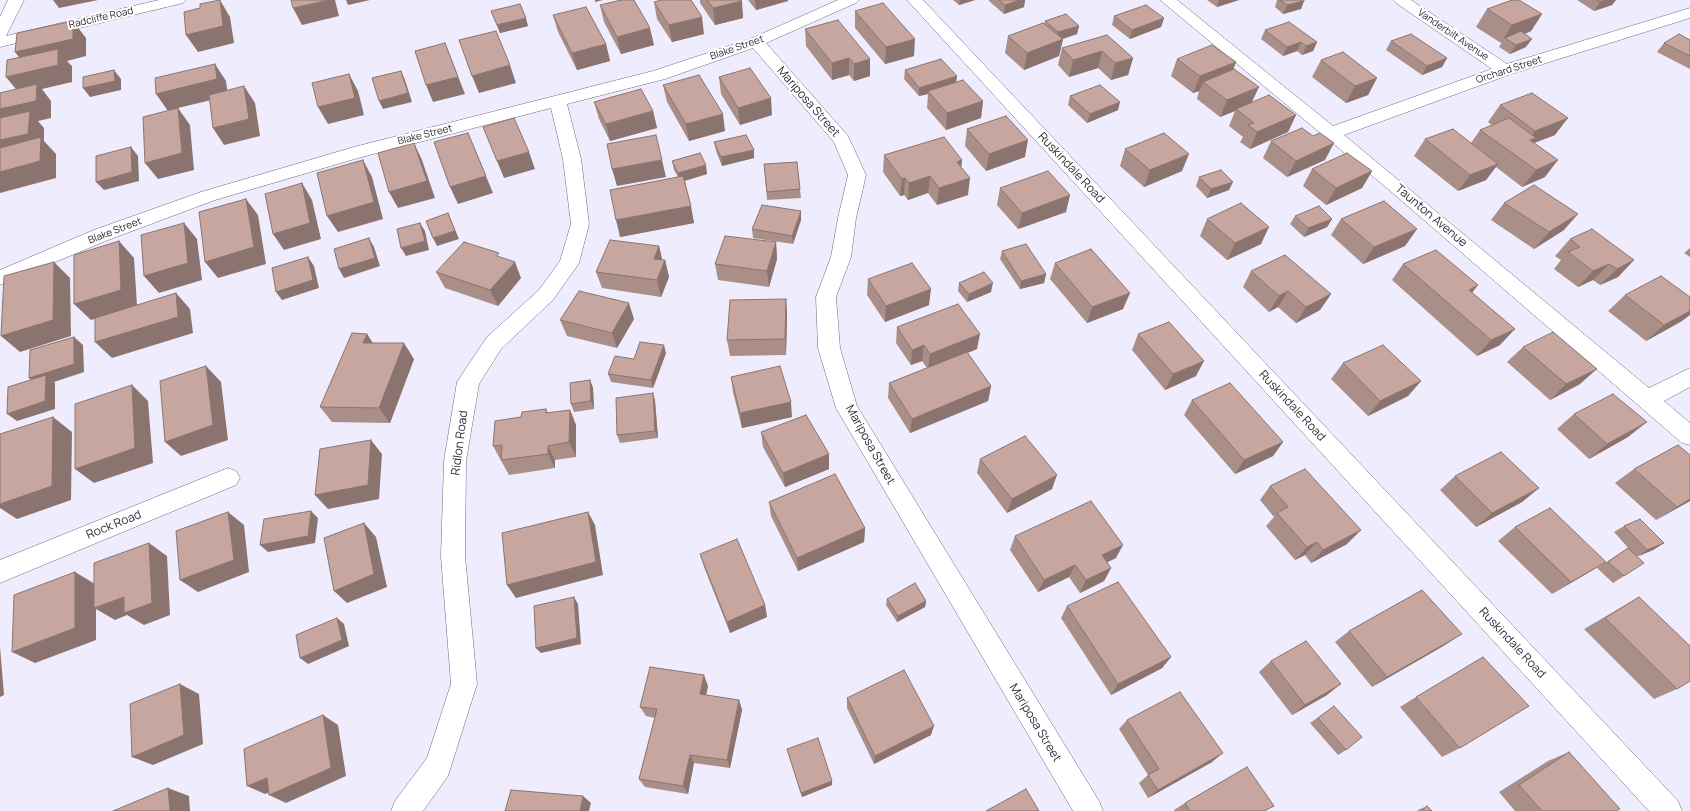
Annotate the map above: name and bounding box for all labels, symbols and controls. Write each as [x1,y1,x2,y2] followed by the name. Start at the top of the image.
[68,5,134,31] street label: Radcliffe Road
[1415,7,1491,63] street label: Vanderbilt Avenue
[709,33,765,63] street label: Blake Street
[1475,54,1543,86] street label: Orchard Street
[773,64,843,140] street label: Mariposa Street
[396,122,454,148] street label: Blake Street
[1035,130,1107,206] street label: Ruskindale Road
[1392,182,1470,250] street label: Taunton Avenue
[87,215,143,247] street label: Blake Street
[1256,368,1328,444] street label: Ruskindale Road
[842,403,898,487] street label: Mariposa Street
[449,410,471,476] street label: Ridlon Road
[84,507,144,543] street label: Rock Road
[1476,605,1548,681] street label: Ruskindale Road
[1006,681,1064,765] street label: Mariposa Street

